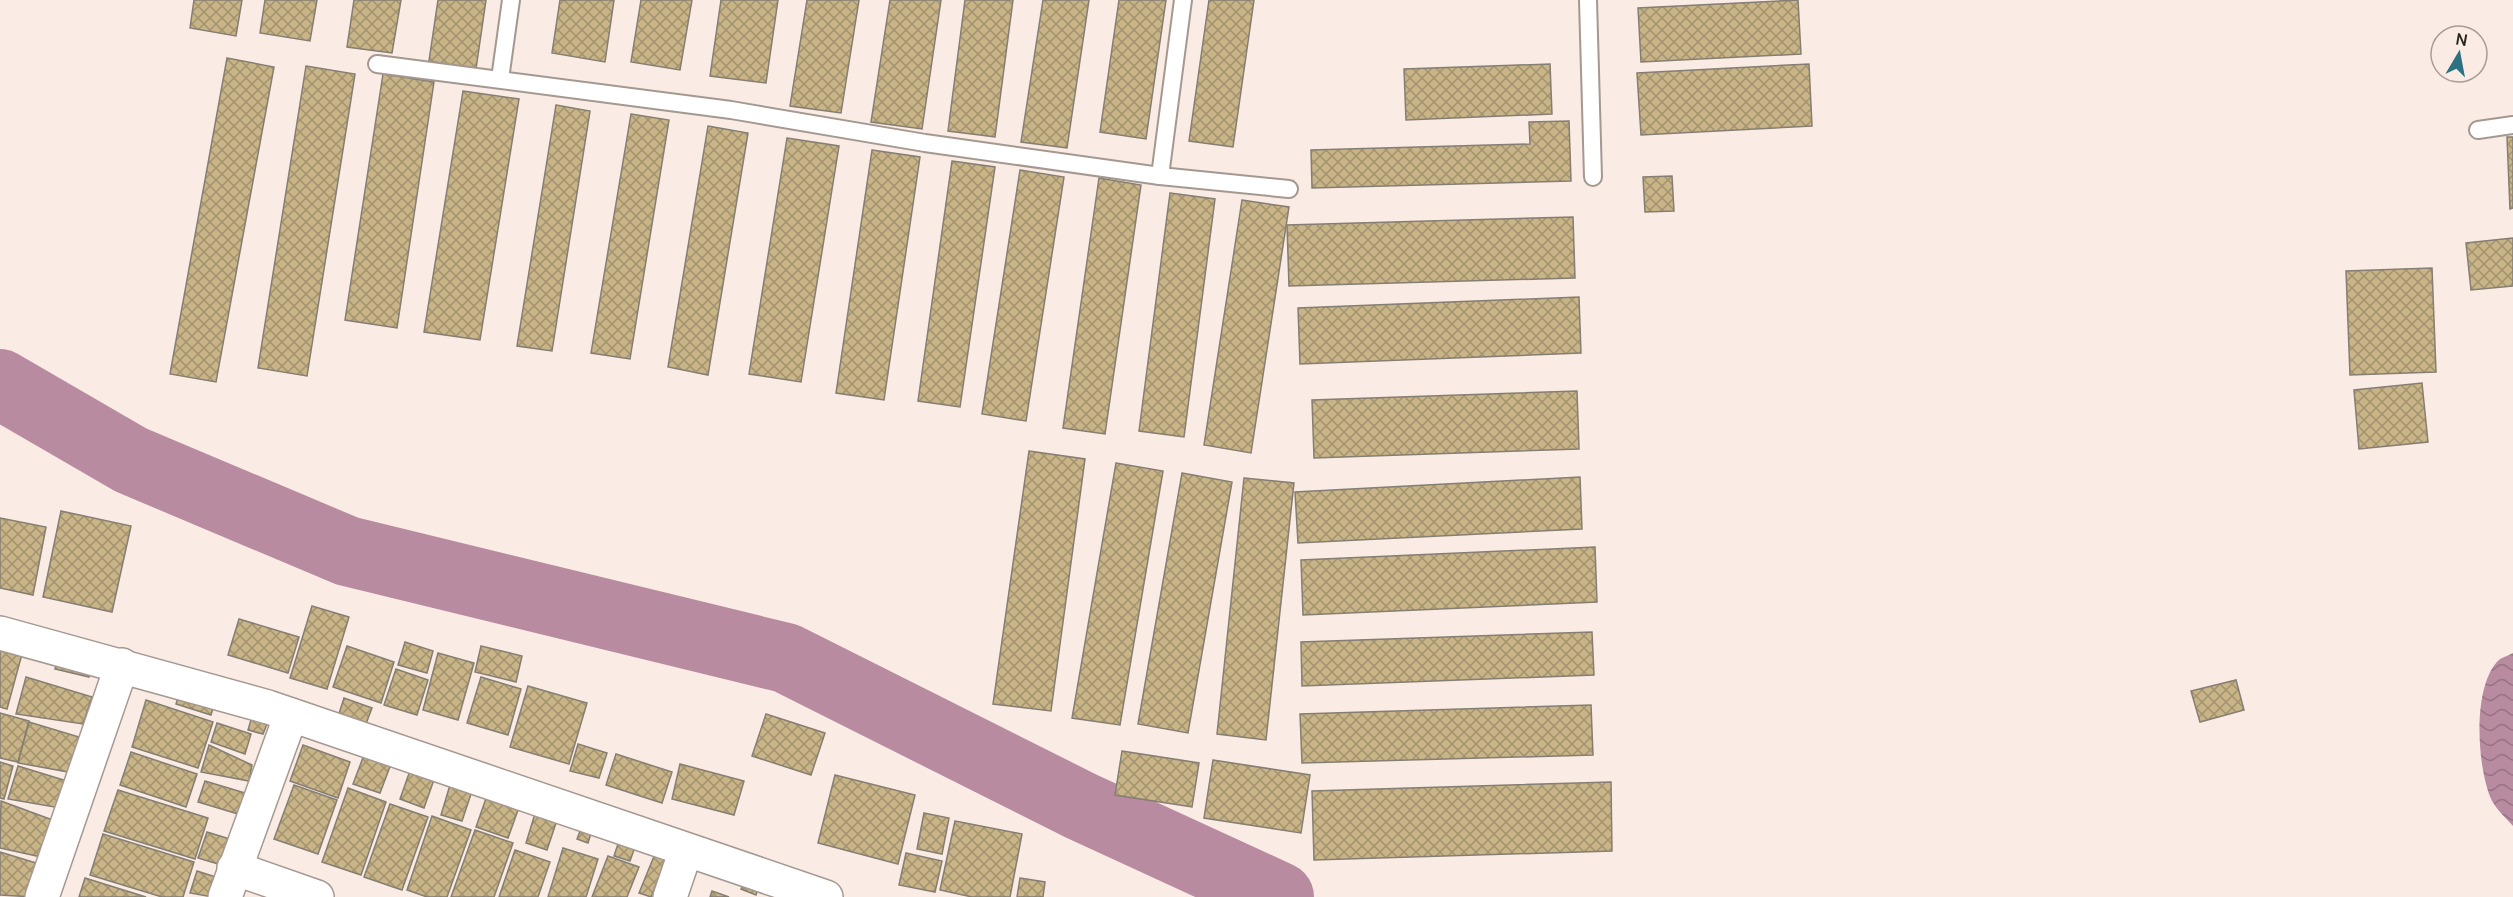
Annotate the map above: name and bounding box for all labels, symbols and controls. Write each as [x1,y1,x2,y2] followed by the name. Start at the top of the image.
[2429,24,2489,84] north arrow
[2454,27,2469,51] text: N

